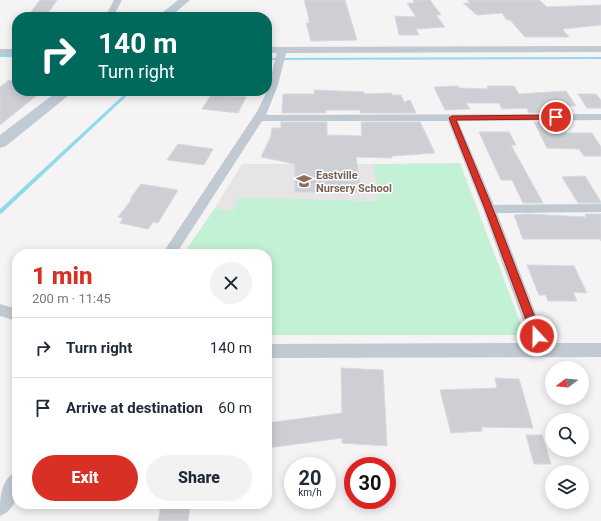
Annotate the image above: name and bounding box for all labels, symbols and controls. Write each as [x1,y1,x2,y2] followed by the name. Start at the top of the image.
[98,27,177,60] text: 140 m
[32,28,84,80] icon: right
[98,61,175,82] text: Turn right
[539,100,573,134] pin
[545,106,567,128] icon: arrive
[316,169,392,195] place label: Eastville Nursery School
[295,172,313,190] school or university icon: Eastville Nursery School
[32,262,93,290] text: 1 min
[210,262,252,304] button: close
[32,291,111,306] text: 200 m · 11:45
[516,315,558,357] position arrow
[32,337,54,359] icon: right
[66,339,132,357] text: Turn right
[210,339,252,357] text: 140 m
[545,361,589,405] north arrow
[545,361,589,509] map controls
[32,397,54,419] icon: arrive
[66,399,203,417] text: Arrive at destination
[218,399,252,417] text: 60 m
[545,413,589,457] button: search
[32,455,138,501] button: Exit
[146,455,252,501] button: Share
[344,457,396,509] speed limit sign: 30
[545,465,589,509] button: layers
[299,466,321,490] text: 20
[298,487,322,498] text: km/h

